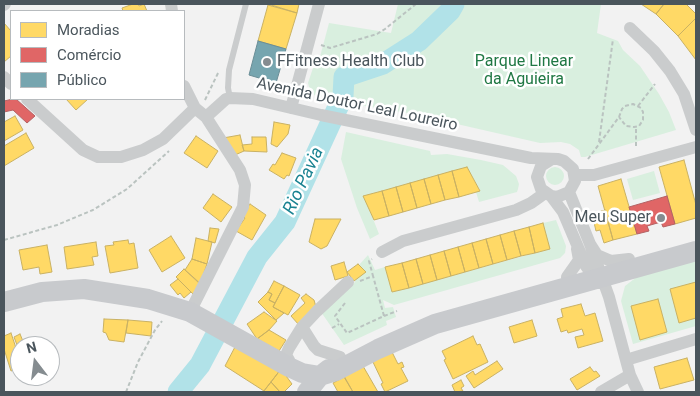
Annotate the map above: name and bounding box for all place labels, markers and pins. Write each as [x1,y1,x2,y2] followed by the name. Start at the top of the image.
[277,52,424,72] place label: FFitness Health Club
[261,56,273,68] marker: FFitness Health Club
[575,208,651,228] place label: Meu Super
[655,212,667,224] marker: Meu Super

